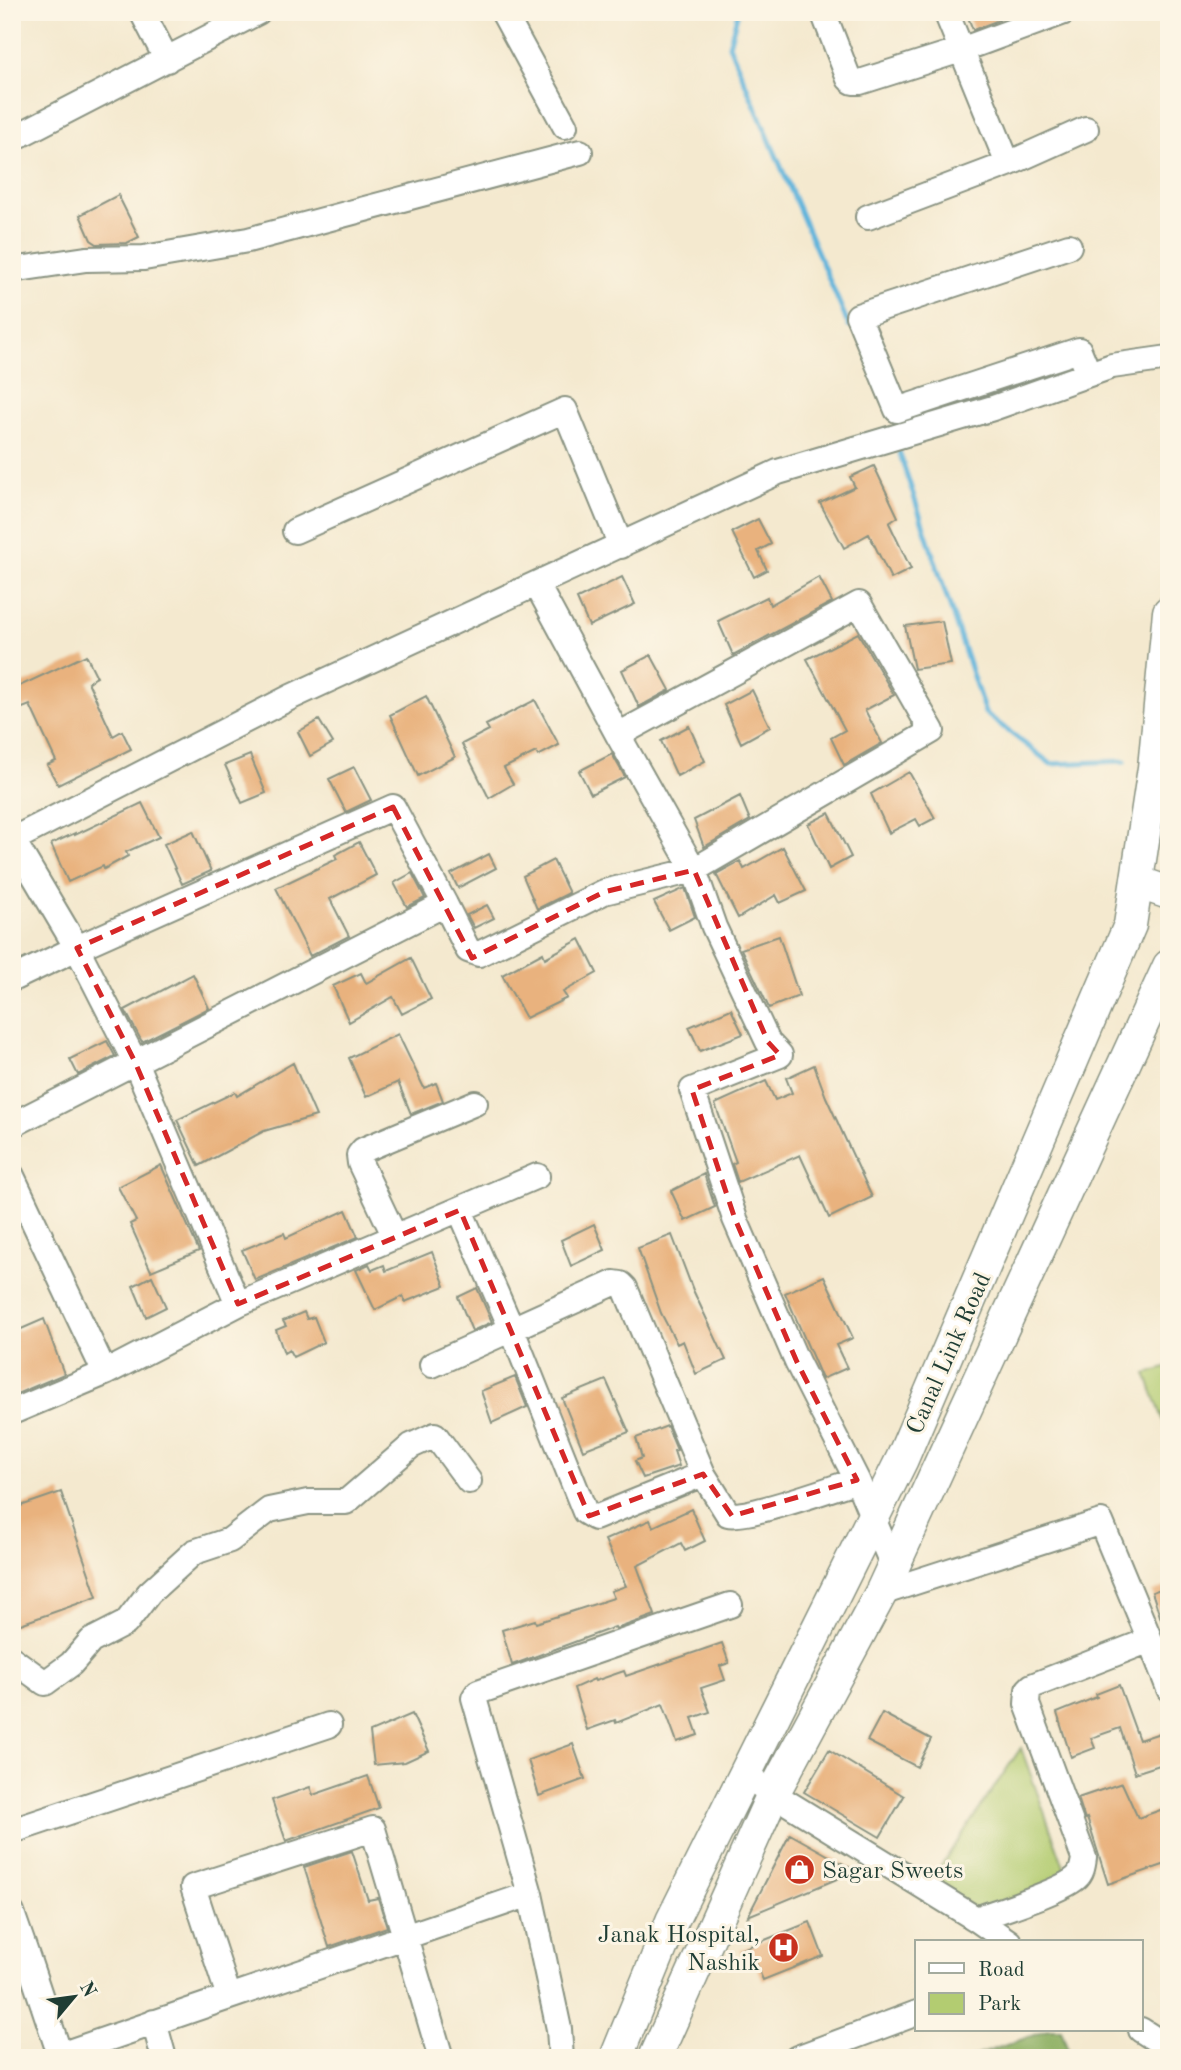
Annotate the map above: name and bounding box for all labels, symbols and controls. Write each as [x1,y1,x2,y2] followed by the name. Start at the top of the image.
[903,1269,996,1438] street label: Canal Link Road
[782,1853,816,1887] shop icon: Sagar Sweets
[822,1860,963,1884] place label: Sagar Sweets
[598,1924,760,1976] place label: Janak Hospital, Nashik
[766,1931,800,1965] hospital icon: Janak Hospital, Nashik
[915,1940,1142,2032] legend
[978,1960,1025,1981] text: Road
[38,1962,108,2032] north arrow
[75,1979,99,2001] text: N
[978,1994,1021,2015] text: Park

